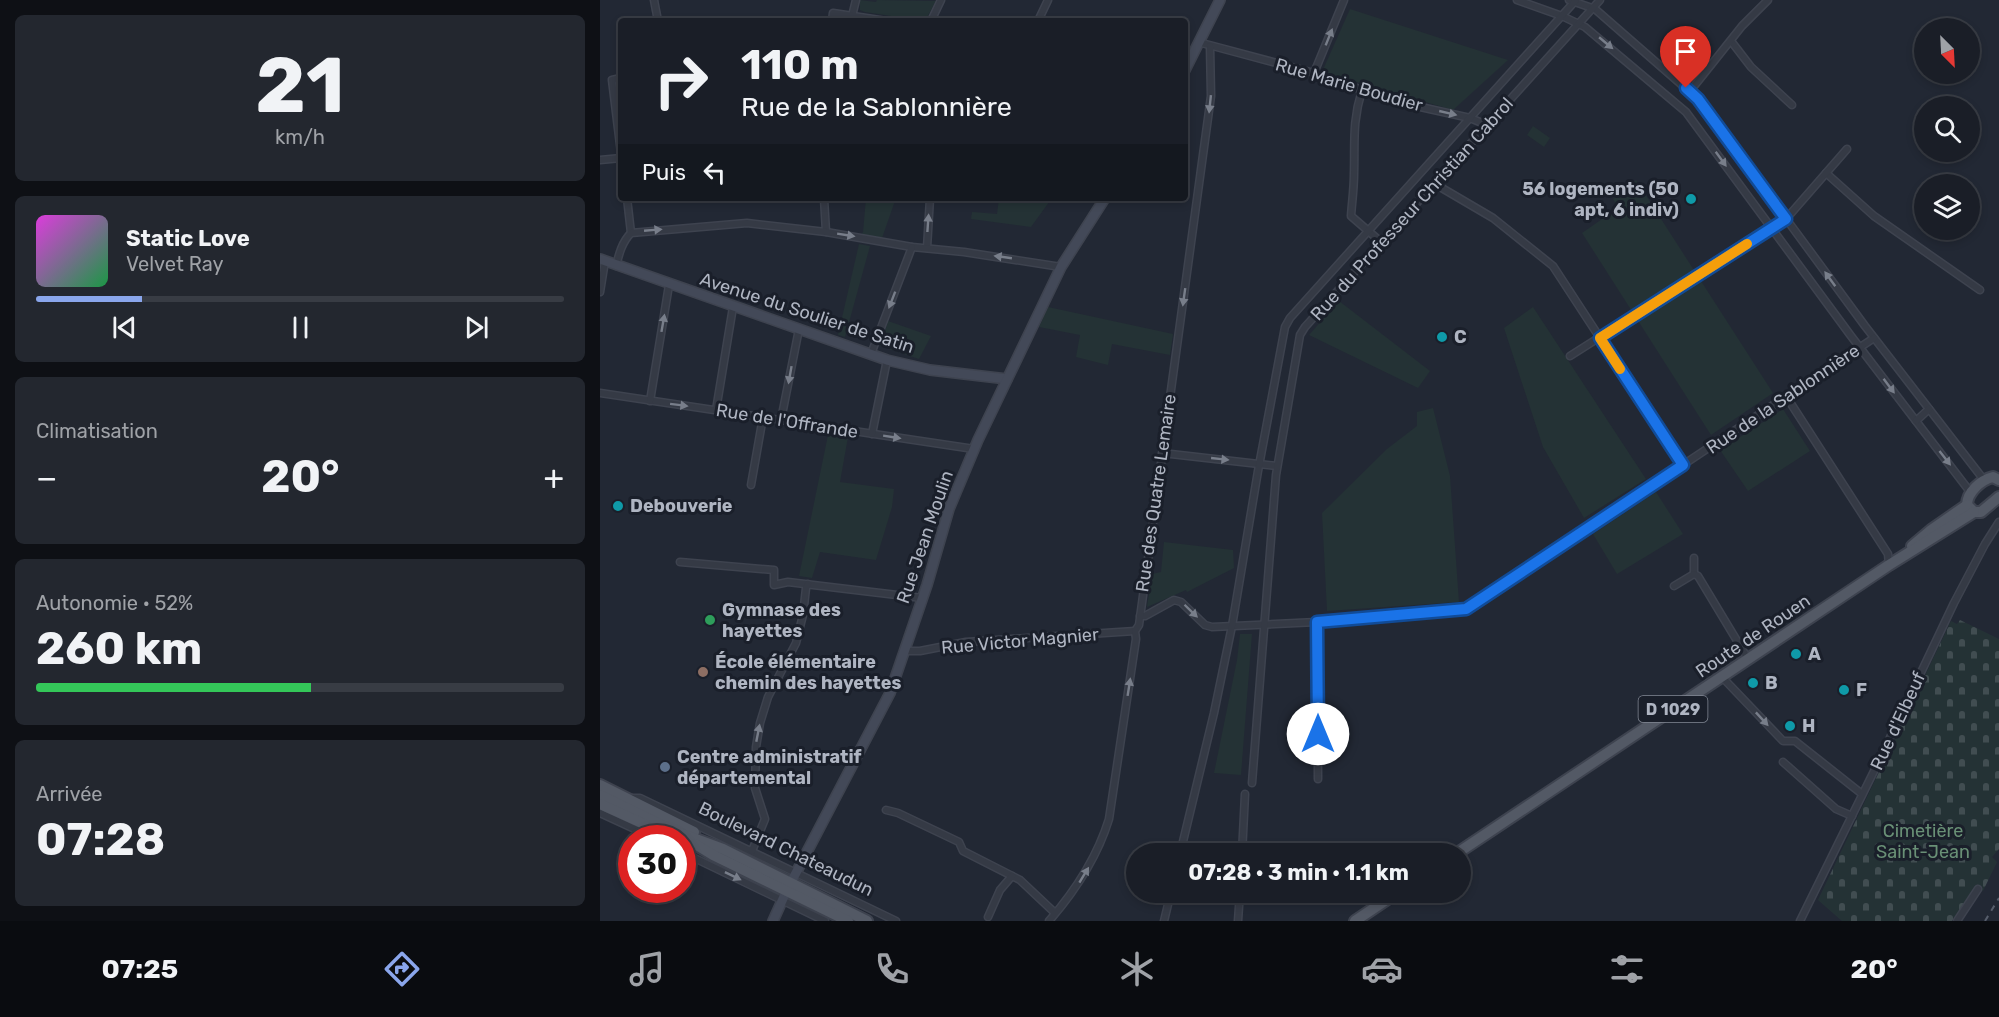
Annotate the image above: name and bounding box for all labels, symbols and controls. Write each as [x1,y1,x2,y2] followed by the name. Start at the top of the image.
[1914,18,1980,84] north arrow
[1914,18,1980,240] map controls
[1660,26,1711,88] pin
[1324,27,1334,45] one-way arrow
[1669,35,1702,68] icon: arrive
[1598,37,1614,50] one-way arrow
[255,39,345,132] text: 21
[741,40,859,90] text: 110 m
[642,42,720,120] icon: right
[1273,53,1425,117] street label: Rue Marie Boudier
[741,91,1012,123] text: Rue de la Sablonnière
[1306,93,1518,325] street label: Rue du Professeur Christian Cabrol
[1205,95,1214,114] one-way arrow
[1914,96,1980,162] button: search
[1439,109,1457,119] one-way arrow
[275,125,325,149] text: km/h
[1715,151,1727,167] one-way arrow
[698,156,731,189] icon: left
[642,159,686,186] text: Puis
[1914,174,1980,240] button: layers
[1522,178,1679,221] place label: 56 logements (50 apt, 6 indiv)
[1684,192,1698,206] marker: 56 logements (50 apt, 6 indiv)
[924,213,933,232] one-way arrow
[126,225,250,252] text: Static Love
[643,225,662,235] one-way arrow
[837,231,856,240] one-way arrow
[126,252,224,276] text: Velvet Ray
[994,253,1013,262] one-way arrow
[697,268,917,358] street label: Avenue du Soulier de Satin
[1824,272,1836,288] one-way arrow
[1179,288,1188,307] one-way arrow
[886,291,896,309] one-way arrow
[108,311,141,344] icon: previous
[284,311,317,344] icon: pause
[460,311,493,344] icon: next
[659,313,668,332] one-way arrow
[1454,326,1467,348] place label: C
[1435,330,1449,344] marker: C
[1702,339,1864,459] street label: Rue de la Sablonnière
[785,365,794,384] one-way arrow
[1883,378,1895,393] one-way arrow
[1131,393,1181,593] street label: Rue des Quatre Lemaire
[714,399,860,443] street label: Rue de l'Offrande
[669,401,688,410] one-way arrow
[36,419,158,443] text: Climatisation
[883,432,902,441] one-way arrow
[261,450,340,503] text: 20°
[1938,450,1951,466] one-way arrow
[1210,454,1229,464] one-way arrow
[36,458,57,497] text: −
[543,458,564,497] text: +
[892,468,958,606] street label: Rue Jean Moulin
[630,495,733,517] place label: Debouverie
[611,499,625,513] marker: Debouverie
[1692,590,1814,682] street label: Route de Rouen
[36,591,193,615] text: Autonomie · 52%
[722,599,841,642] place label: Gymnase des hayettes
[1183,604,1198,618] one-way arrow
[703,613,717,627] marker: Gymnase des hayettes
[36,622,202,675] text: 260 km
[940,623,1100,659] street label: Rue Victor Magnier
[1808,643,1821,665] place label: A
[1789,647,1803,661] marker: A
[715,651,901,694] place label: École élémentaire chemin des hayettes
[696,665,710,679] marker: École élémentaire chemin des hayettes
[1866,668,1930,773] street label: Rue d'Elbeuf
[1765,672,1778,694] place label: B
[1746,676,1760,690] marker: B
[1125,677,1134,696] one-way arrow
[1856,679,1867,701] place label: F
[1837,683,1851,697] marker: F
[1638,696,1708,722] road number: D 1029
[1286,702,1350,766] position arrow
[1755,711,1768,726] one-way arrow
[1802,715,1815,737] place label: H
[1783,719,1797,733] marker: H
[754,724,763,743] one-way arrow
[677,746,862,789] place label: Centre administratif départemental
[658,760,672,774] marker: Centre administratif départemental
[36,782,103,806] text: Arrivée
[695,797,877,901] street label: Boulevard Chateaudun
[36,813,165,866] text: 07:28
[1876,820,1970,863] park label: Cimetière Saint-Jean
[618,825,696,903] speed limit sign: 30
[1188,859,1409,886] text: 07:28 · 3 min · 1.1 km
[1079,867,1090,883] one-way arrow
[724,871,741,880] one-way arrow
[381,948,423,990] icon: directions
[626,948,668,990] icon: music
[871,948,913,990] icon: phone
[1116,948,1158,990] icon: climate
[1361,948,1403,990] icon: car
[1606,948,1648,990] icon: filters
[101,953,178,985] text: 07:25
[1851,953,1898,985] text: 20°

